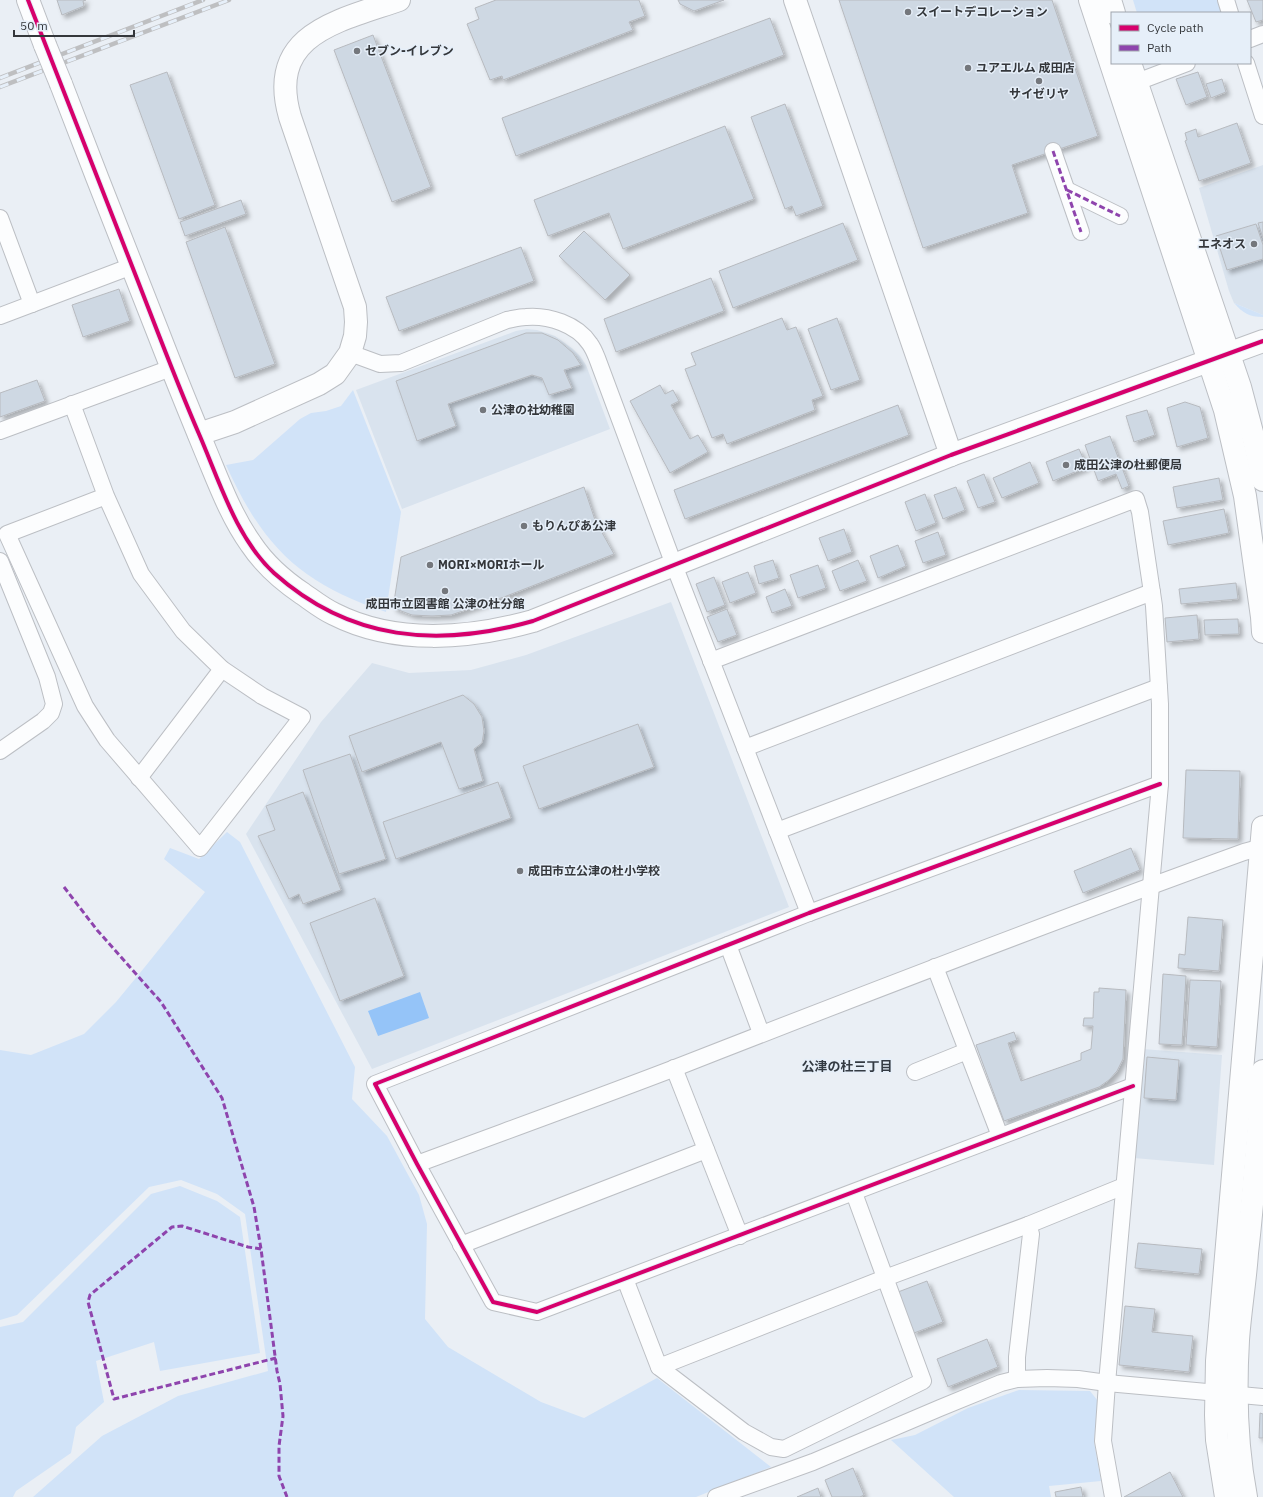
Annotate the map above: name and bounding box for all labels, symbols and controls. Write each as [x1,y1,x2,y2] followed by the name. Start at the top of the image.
[916,4,1048,19] place label: スイートデコレーション
[903,7,913,17] marker: スイートデコレーション
[14,12,134,38] scale bar
[1111,12,1251,64] legend
[20,18,48,33] text: 50 m
[1147,20,1204,35] text: Cycle path
[1147,40,1172,55] text: Path
[365,43,454,58] place label: セブン-イレブン
[352,46,362,56] marker: セブン-イレブン
[976,60,1075,75] place label: ユアエルム 成田店
[963,63,973,73] marker: ユアエルム 成田店
[1034,76,1044,86] marker: サイゼリヤ
[1009,86,1069,101] place label: サイゼリヤ
[1198,236,1246,251] place label: エネオス
[1249,239,1259,249] marker: エネオス
[491,402,575,417] place label: 公津の社幼稚園
[478,405,488,415] marker: 公津の社幼稚園
[1074,457,1182,472] place label: 成田公津の杜郵便局
[1061,460,1071,470] marker: 成田公津の杜郵便局
[532,518,616,533] place label: もりんぴあ公津
[519,521,529,531] marker: もりんぴあ公津
[438,557,545,572] place label: MORI×MORIホール
[425,560,435,570] marker: MORI×MORIホール
[440,586,450,596] marker: 成田市立図書館 公津の杜分館
[366,596,524,611] place label: 成田市立図書館 公津の杜分館
[528,863,660,878] place label: 成田市立公津の杜小学校
[515,866,525,876] marker: 成田市立公津の杜小学校
[801,1058,893,1075] district label: 公津の杜三丁目

